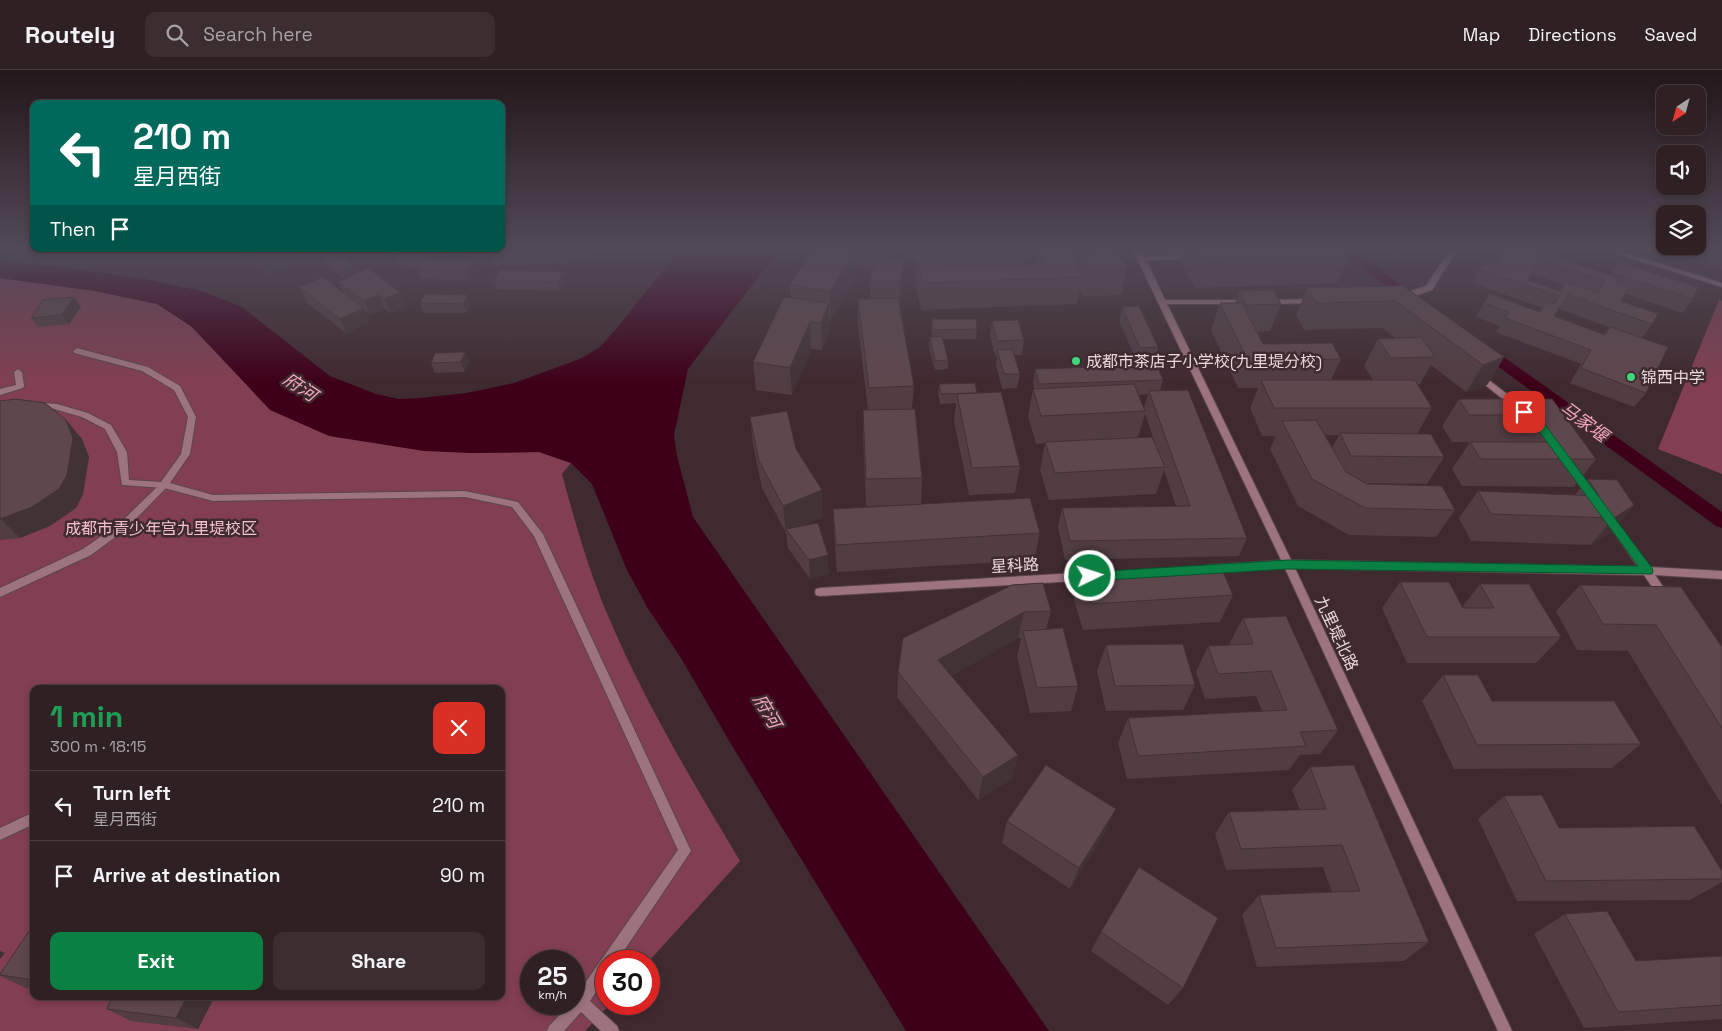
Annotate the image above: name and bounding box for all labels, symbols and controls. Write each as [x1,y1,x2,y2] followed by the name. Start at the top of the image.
[145,12,495,57] search box
[25,19,115,50] text: Routely
[163,21,191,49] icon: search
[203,22,313,47] text: Search here
[1463,23,1500,46] text: Map
[1528,23,1617,46] text: Directions
[1645,23,1697,46] text: Saved
[1656,85,1706,135] north arrow
[1656,85,1706,255] map controls
[133,115,231,159] text: 210 m
[50,120,115,185] icon: left
[1656,145,1706,195] button: sound
[133,162,221,190] text: 星月西街
[1656,205,1706,255] button: layers
[106,215,134,243] icon: arrive
[50,217,96,242] text: Then
[1086,351,1322,372] place label: 成都市茶店子小学校(九里堤分校)
[1070,355,1082,367] marker: 成都市茶店子小学校(九里堤分校)
[279,367,324,408] water label: 府河
[1641,367,1705,388] place label: 锦西中学
[1625,371,1637,383] marker: 锦西中学
[1503,391,1545,433] pin
[1556,396,1615,449] water label: 马家堰
[1510,398,1538,426] icon: arrive
[65,518,257,539] park label: 成都市青少年宫九里堤校区
[1063,549,1115,601] position arrow
[991,554,1040,577] street label: 星科路
[1310,593,1363,674] street label: 九里堤北路
[748,689,788,735] water label: 府河
[50,697,123,736] text: 1 min
[433,702,485,754] button: close
[50,736,146,757] text: 300 m · 18:15
[93,781,171,806] text: Turn left
[50,792,78,820] icon: left
[432,793,485,818] text: 210 m
[93,809,157,830] text: 星月西街
[50,862,78,890] icon: arrive
[93,863,281,888] text: Arrive at destination
[440,863,485,888] text: 90 m
[50,932,263,990] button: Exit
[273,932,485,990] button: Share
[595,950,660,1015] speed limit sign: 30
[538,960,567,992] text: 25
[538,987,567,1003] text: km/h

